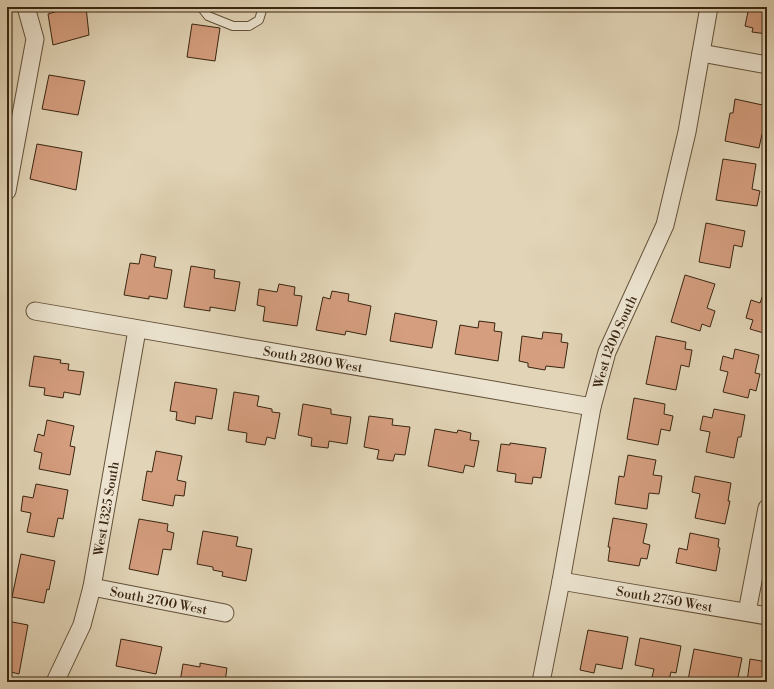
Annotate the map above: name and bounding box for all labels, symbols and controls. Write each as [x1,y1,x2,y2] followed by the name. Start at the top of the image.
[590,293,641,391] street label: West 1200 South
[262,343,364,376] street label: South 2800 West
[90,460,123,558] street label: West 1325 South
[108,584,209,618] street label: South 2700 West
[615,584,714,616] street label: South 2750 West

